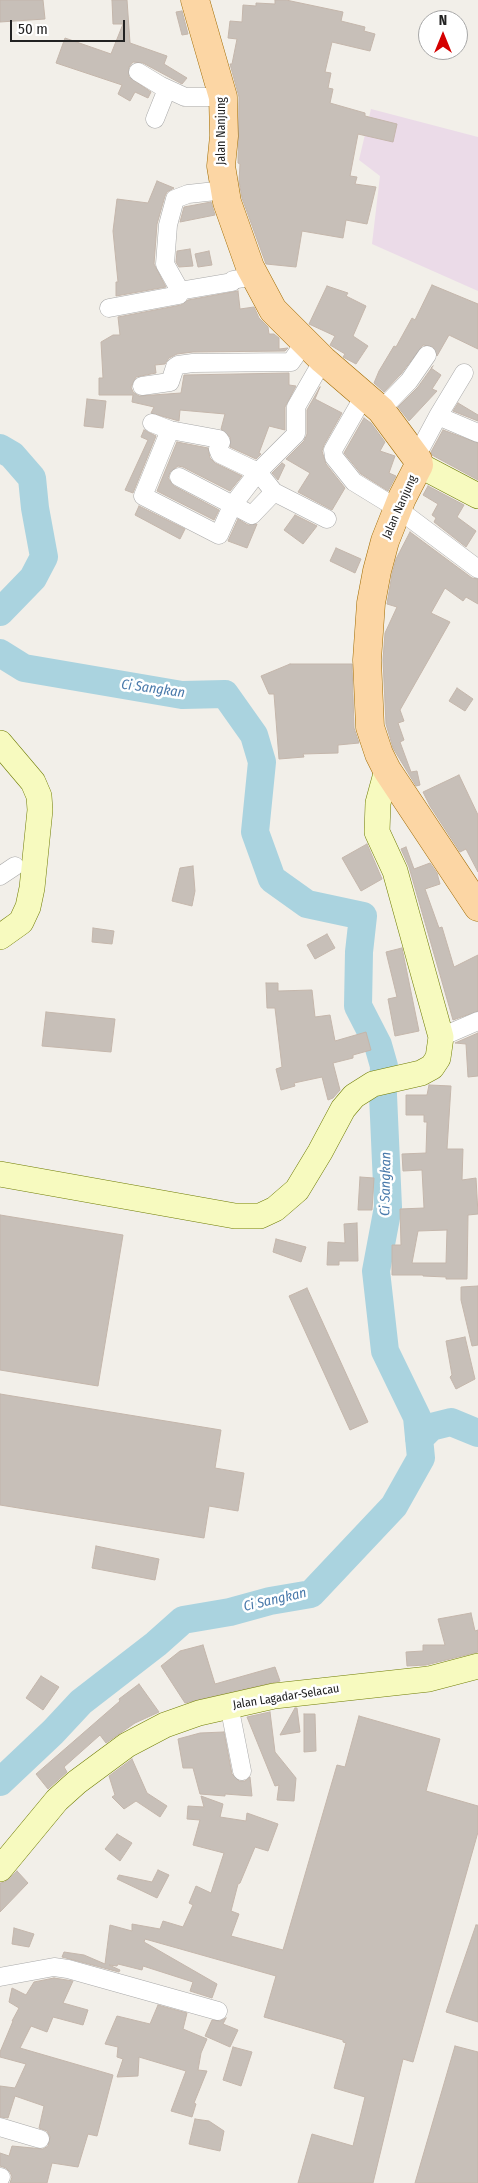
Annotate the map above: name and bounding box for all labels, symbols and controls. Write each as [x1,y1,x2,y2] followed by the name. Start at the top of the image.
[12,10,128,42] scale bar
[418,10,468,60] north arrow
[439,12,447,29] text: N
[18,20,48,38] text: 50 m
[215,97,229,165] street label: Jalan Nanjung
[380,473,420,541] street label: Jalan Nanjung
[120,676,186,702] water label: Ci Sangkan
[377,1152,395,1216] water label: Ci Sangkan
[242,1585,308,1615] water label: Ci Sangkan
[232,1681,340,1713] street label: Jalan Lagadar-Selacau

